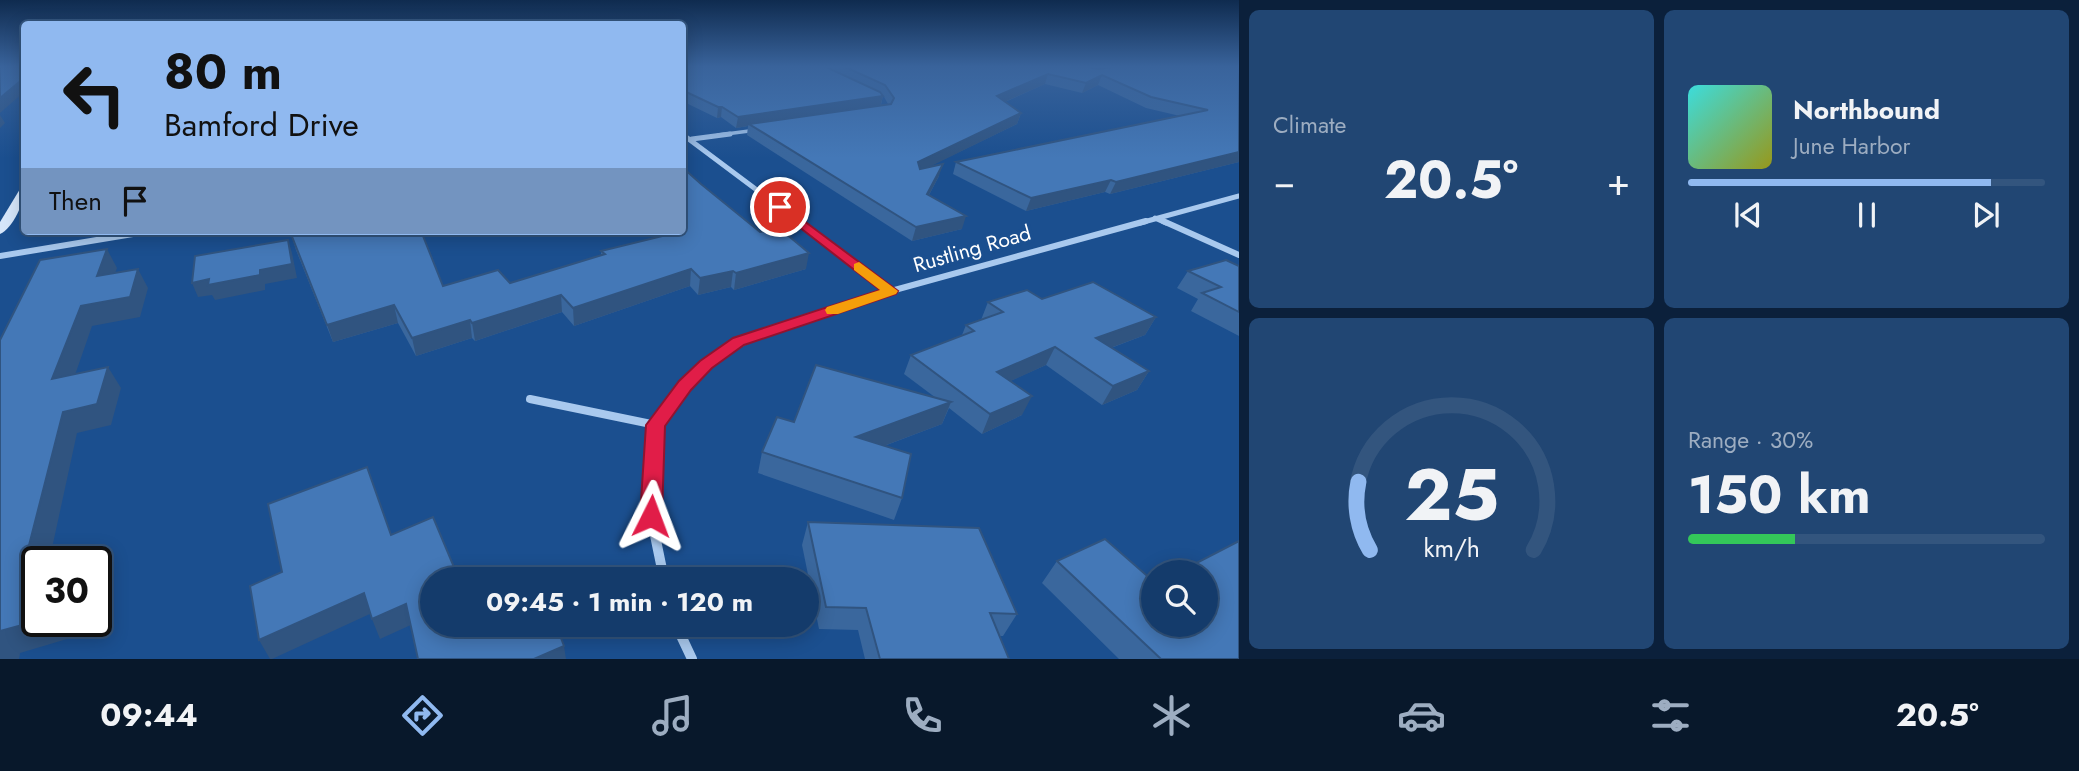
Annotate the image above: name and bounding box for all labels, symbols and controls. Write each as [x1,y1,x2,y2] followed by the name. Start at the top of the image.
[164,37,282,107] text: 80 m
[49,49,140,140] icon: left
[1793,91,1940,129] text: Northbound
[164,102,359,148] text: Bamford Drive
[1273,108,1346,142] text: Climate
[1793,129,1910,163] text: June Harbor
[1384,142,1518,218] text: 20.5°
[1273,154,1295,209] text: −
[1607,154,1630,209] text: +
[750,177,810,237] pin
[49,182,102,220] text: Then
[116,182,154,220] icon: arrive
[761,188,799,226] icon: arrive
[1729,196,1767,234] icon: previous
[1848,196,1886,234] icon: pause
[1967,196,2005,234] icon: next
[910,218,1034,280] street label: Rustling Road
[1688,423,1813,457] text: Range · 30%
[1404,442,1499,547] text: 25
[1688,457,1871,533] text: 150 km
[614,479,688,553] position arrow
[1423,529,1480,565] text: km/h
[21,546,112,637] speed limit sign: 30
[1141,560,1218,637] map controls
[1141,560,1218,637] button: search
[486,583,753,621] text: 09:45 · 1 min · 120 m
[398,691,447,740] icon: directions
[648,691,697,740] icon: music
[898,691,947,740] icon: phone
[1147,691,1196,740] icon: climate
[1397,691,1446,740] icon: car
[1646,691,1695,740] icon: filters
[100,692,198,738] text: 09:44
[1896,692,1979,738] text: 20.5°

